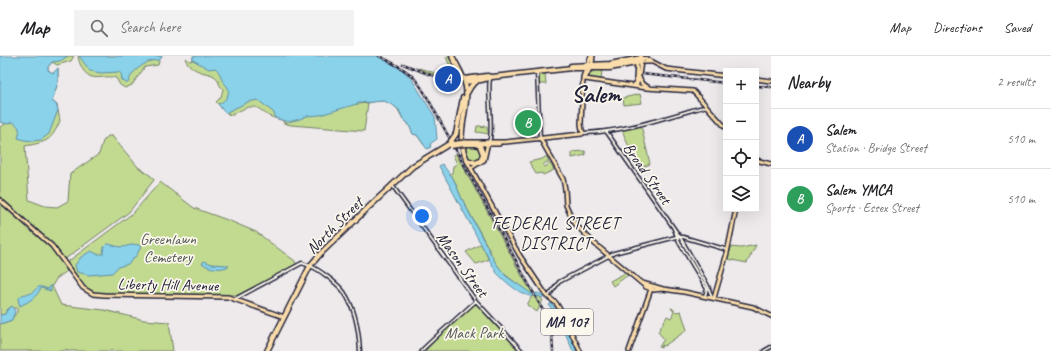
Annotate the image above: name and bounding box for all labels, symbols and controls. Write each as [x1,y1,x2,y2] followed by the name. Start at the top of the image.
[74,10,354,46] search box
[20,16,50,40] text: Map
[88,17,110,39] icon: search
[120,18,181,37] text: Search here
[890,19,911,36] text: Map
[933,19,982,36] text: Directions
[1004,19,1031,36] text: Saved
[435,64,461,94] pin: A
[723,68,759,212] map controls
[723,68,759,104] button: +
[787,72,830,93] text: Nearby
[997,74,1035,90] text: 2 results
[571,79,622,109] district label: Salem
[723,104,759,140] button: −
[515,108,541,138] pin: B
[825,121,856,140] text: Salem
[797,131,803,147] text: A
[1007,131,1035,147] text: 510 m
[619,139,677,210] street label: Broad Street
[723,140,759,176] button: locate
[825,140,927,156] text: Station · Bridge Street
[723,176,759,212] button: layers
[825,181,892,200] text: Salem YMCA
[302,191,369,258] street label: North Street
[797,191,803,207] text: B
[1007,191,1035,207] text: 510 m
[825,200,919,216] text: Sports · Essex Street
[412,206,432,226] your location
[492,213,622,254] district label: FEDERAL STREET DISTRICT
[432,228,493,302] street label: Mason Street
[140,229,197,267] park label: Greenlawn Cemetery
[118,274,220,296] street label: Liberty Hill Avenue
[541,309,593,335] road number: MA 107
[445,323,504,343] park label: Mack Park

